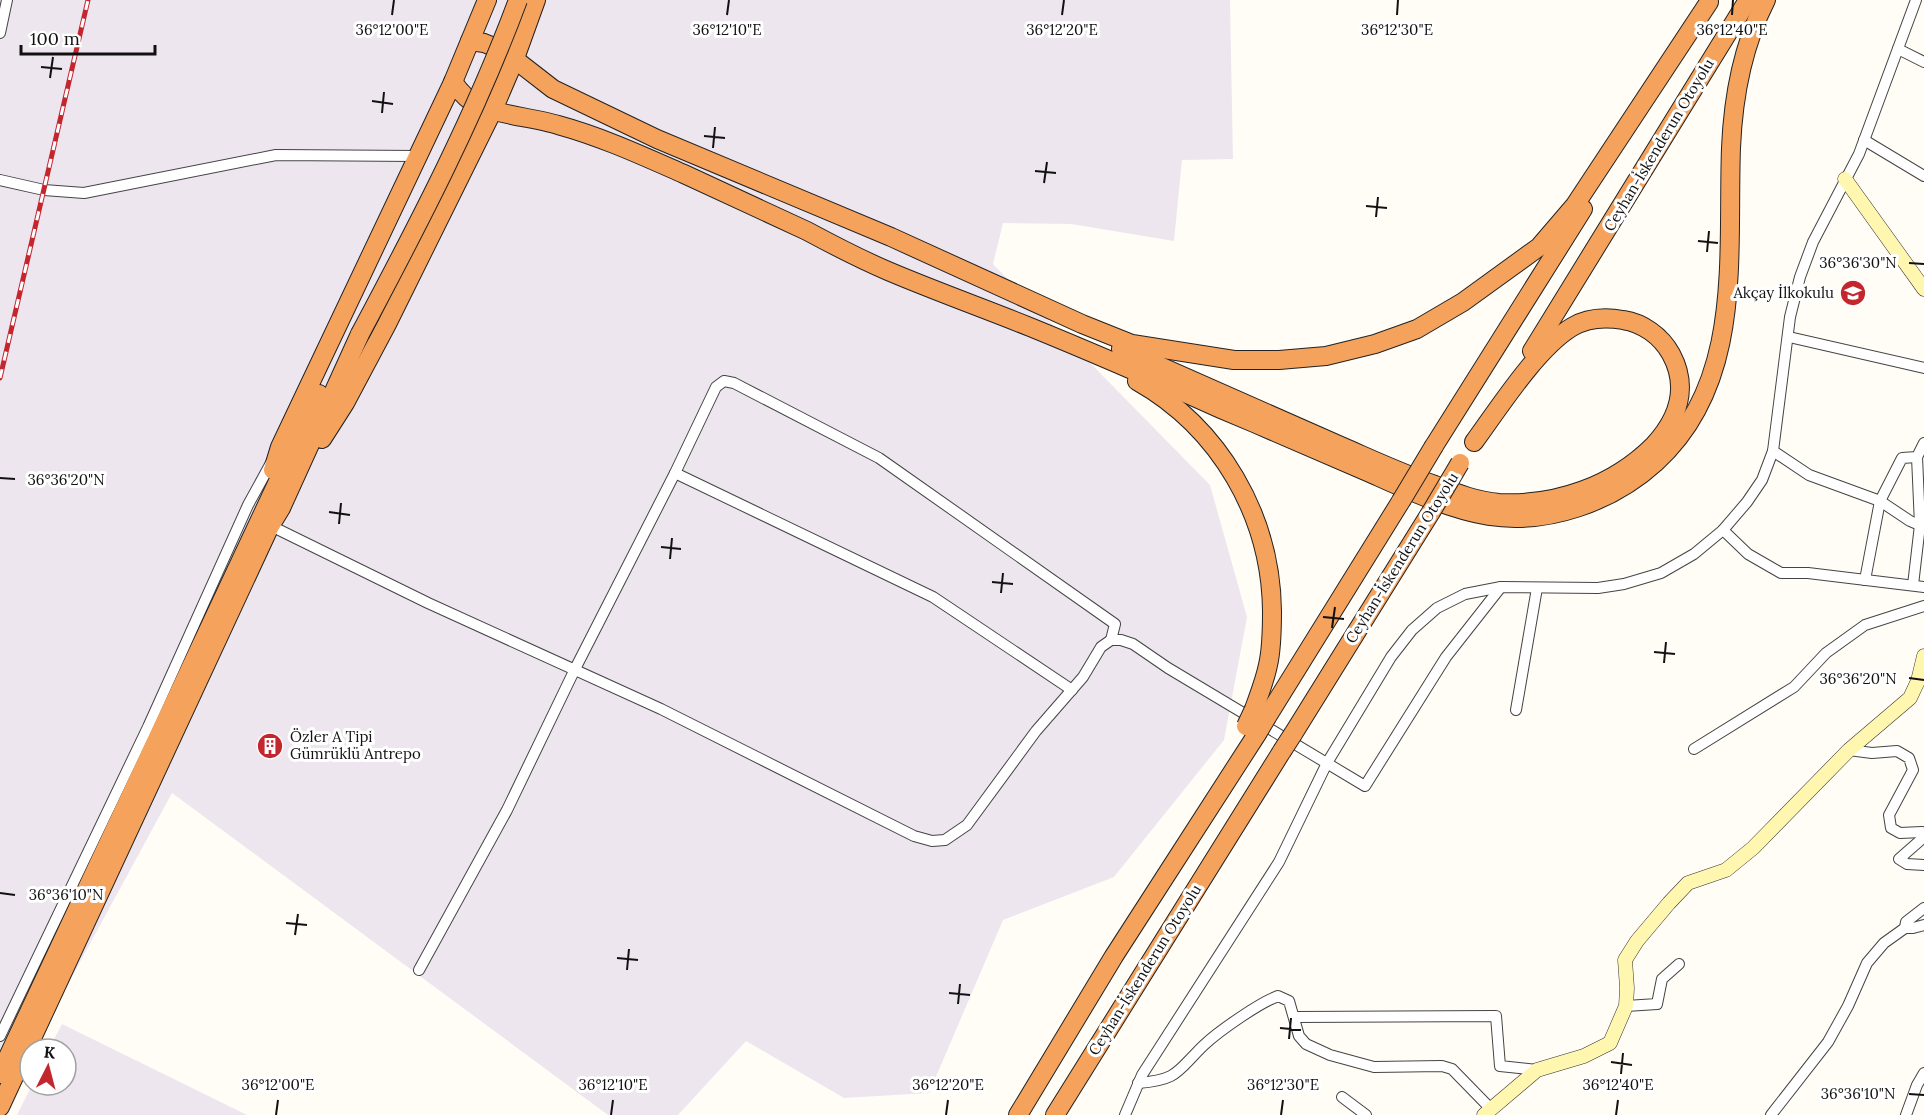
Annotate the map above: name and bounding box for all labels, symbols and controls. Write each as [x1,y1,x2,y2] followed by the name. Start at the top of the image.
[21,18,154,56] scale bar
[356,20,428,39] text: 36°12'00"E
[692,20,762,39] text: 36°12'10"E
[1026,20,1098,39] text: 36°12'20"E
[1361,20,1433,39] text: 36°12'30"E
[1696,20,1768,39] text: 36°12'40"E
[30,27,80,50] text: 100 m
[1599,55,1718,234] street label: Ceyhan-İskenderun Otoyolu
[1819,253,1897,272] text: 36°36'30"N
[1838,278,1868,308] school or university icon: Akçay İlkokulu
[1732,283,1834,302] place label: Akçay İlkokulu
[1341,469,1462,647] street label: Ceyhan-İskenderun Otoyolu
[27,470,105,489] text: 36°36'20"N
[1819,669,1897,688] text: 36°36'20"N
[290,727,421,763] place label: Özler A Tipi Gümrüklü Antrepo
[255,731,285,761] building icon: Özler A Tipi Gümrüklü Antrepo
[1084,881,1205,1059] street label: Ceyhan-İskenderun Otoyolu
[29,885,103,904] text: 36°36'10"N
[18,1037,78,1097] north arrow
[43,1042,57,1063] text: K
[242,1075,314,1094] text: 36°12'00"E
[578,1075,648,1094] text: 36°12'10"E
[912,1075,984,1094] text: 36°12'20"E
[1247,1075,1319,1094] text: 36°12'30"E
[1582,1075,1654,1094] text: 36°12'40"E
[1821,1084,1895,1103] text: 36°36'10"N

